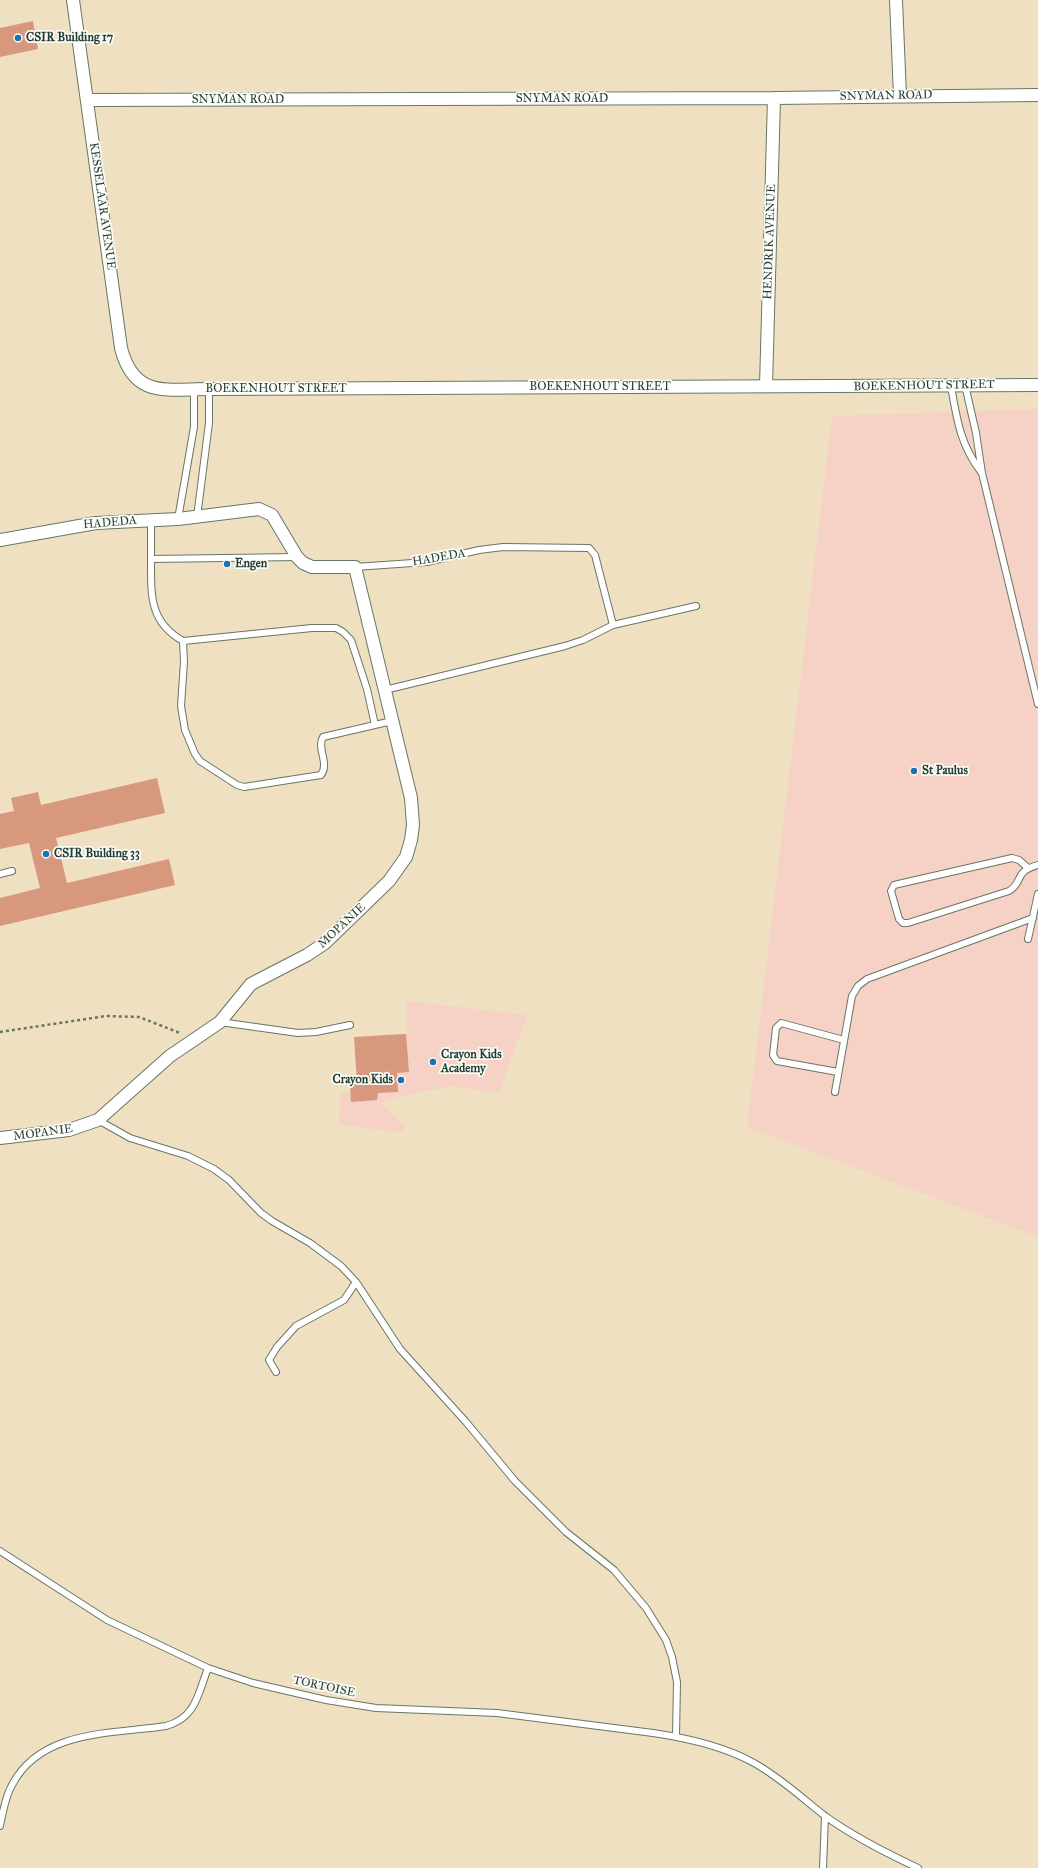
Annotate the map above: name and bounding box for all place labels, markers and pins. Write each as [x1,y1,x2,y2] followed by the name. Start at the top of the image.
[26,31,113,45] place label: CSIR Building 17
[13,33,23,43] marker: CSIR Building 17
[235,557,267,571] place label: Engen
[222,559,232,569] marker: Engen
[922,764,968,778] place label: St Paulus
[909,766,919,776] marker: St Paulus
[54,847,140,861] place label: CSIR Building 33
[41,849,51,859] marker: CSIR Building 33
[441,1048,502,1076] place label: Crayon Kids Academy
[428,1057,438,1067] marker: Crayon Kids Academy
[332,1073,393,1087] place label: Crayon Kids
[396,1075,406,1085] marker: Crayon Kids

